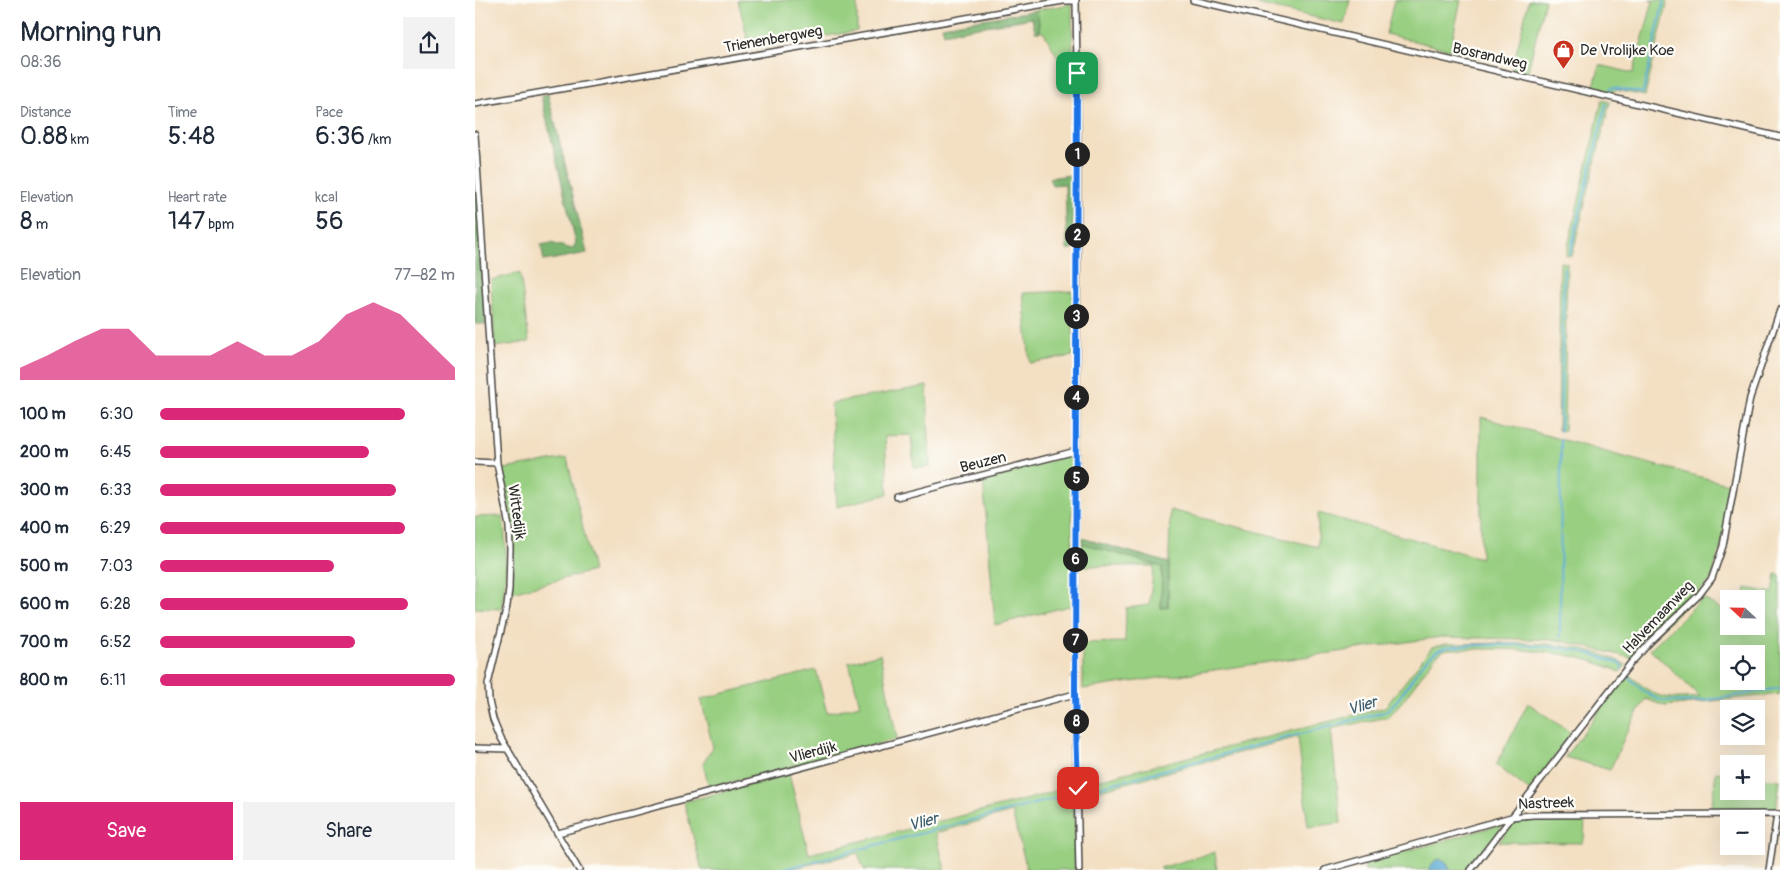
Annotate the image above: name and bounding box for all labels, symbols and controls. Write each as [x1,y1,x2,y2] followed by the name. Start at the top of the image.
[20,15,162,50] text: Morning run
[403,17,455,69] button: share
[722,21,824,58] street label: Trienenbergweg
[1552,38,1576,69] shop icon: De Vrolijke Koe
[1451,39,1529,74] street label: Bosrandweg
[1580,41,1674,60] place label: De Vrolijke Koe
[20,52,62,72] text: 08:36
[1056,52,1098,94] pin
[1063,59,1091,87] icon: arrive
[20,104,71,121] text: Distance
[168,104,197,121] text: Time
[315,104,343,121] text: Pace
[20,121,68,152] text: 0.88
[168,121,215,152] text: 5:48
[315,121,365,152] text: 6:36
[68,131,89,148] text: km
[365,131,391,148] text: /km
[1065,142,1089,166] pin: 1
[1075,146,1080,163] text: 1
[20,189,73,206] text: Elevation
[168,189,227,206] text: Heart rate
[315,189,338,206] text: kcal
[20,206,33,237] text: 8
[168,206,205,237] text: 147
[315,206,343,237] text: 56
[33,216,48,233] text: m
[205,216,234,233] text: bpm
[1065,222,1089,248] pin: 2
[1074,227,1081,244] text: 2
[20,265,81,285] text: Elevation
[394,265,455,285] text: 77–82 m
[1063,304,1089,328] pin: 3
[1073,308,1080,325] text: 3
[1063,384,1089,410] pin: 4
[1072,389,1081,406] text: 4
[20,404,66,424] text: 100 m
[100,404,133,424] text: 6:30
[20,442,68,462] text: 200 m
[100,442,132,462] text: 6:45
[958,448,1008,477] street label: Beuzen
[1063,466,1089,490] pin: 5
[1073,470,1080,487] text: 5
[20,480,68,500] text: 300 m
[100,480,131,500] text: 6:33
[503,483,530,542] street label: Wittedijk
[20,518,69,538] text: 400 m
[100,518,131,538] text: 6:29
[1063,546,1087,572] pin: 6
[1071,551,1080,568] text: 6
[20,556,68,576] text: 500 m
[100,556,133,576] text: 7:03
[1619,577,1698,658] street label: Halvemaanweg
[1720,590,1765,635] north arrow
[1720,590,1765,855] map controls
[20,594,69,614] text: 600 m
[100,594,131,614] text: 6:28
[1063,628,1087,652] pin: 7
[20,632,68,652] text: 700 m
[100,632,131,652] text: 6:52
[1072,632,1079,649] text: 7
[1720,645,1765,690] button: locate
[20,670,68,690] text: 800 m
[100,670,126,690] text: 6:11
[1345,691,1382,720] water label: Vlier
[1720,700,1765,745] button: layers
[1063,708,1089,734] pin: 8
[1073,713,1080,730] text: 8
[787,737,839,768] street label: Vlierdijk
[1720,755,1765,800] button: +
[1057,767,1099,809] pin
[1064,774,1092,802] icon: check
[1518,793,1575,814] street label: Nastreek
[20,802,233,860] button: Save
[243,802,455,860] button: Share
[906,808,942,835] water label: Vlier
[1720,810,1765,855] button: −

